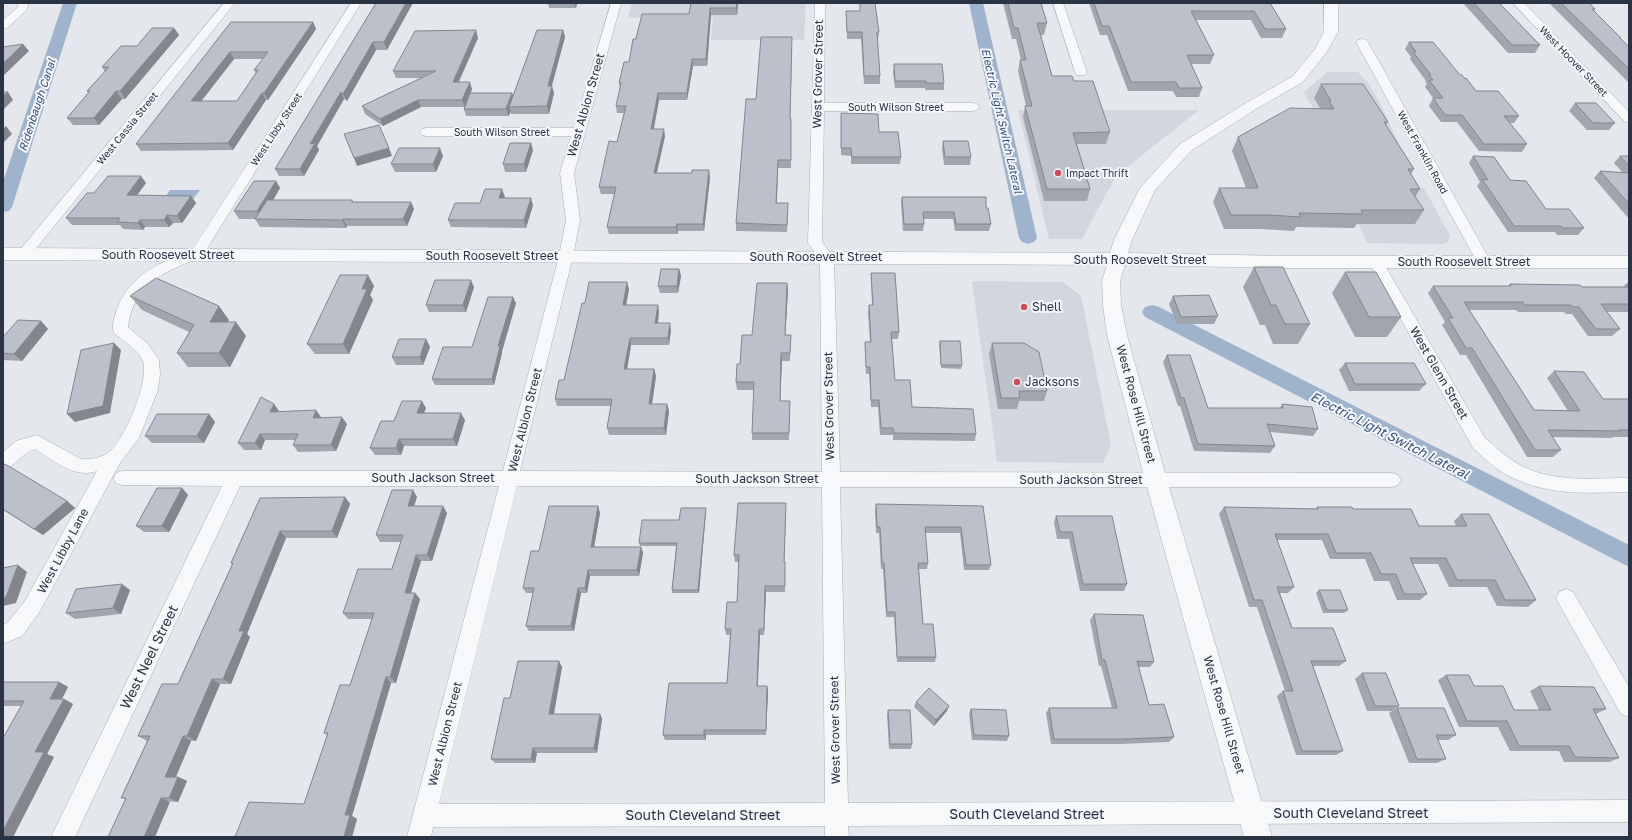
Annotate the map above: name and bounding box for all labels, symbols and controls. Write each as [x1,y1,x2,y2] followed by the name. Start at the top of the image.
[809,19,826,129] street label: West Grover Street
[1537,23,1611,99] street label: West Hoover Street
[978,47,1026,195] water label: Electric Light Switch Lateral
[563,51,608,159] street label: West Albion Street
[15,57,59,153] water label: Ridenbaugh Canal
[94,89,160,167] street label: West Cassia Street
[248,90,304,168] street label: West Libby Street
[848,101,944,113] street label: South Wilson Street
[1395,108,1451,196] street label: West Franklin Road
[454,126,550,138] street label: South Wilson Street
[1066,167,1128,179] place label: Impact Thrift
[1053,168,1063,178] marker: Impact Thrift
[101,247,235,262] street label: South Roosevelt Street
[425,248,559,263] street label: South Roosevelt Street
[749,249,883,264] street label: South Roosevelt Street
[1073,252,1207,267] street label: South Roosevelt Street
[1397,254,1531,269] street label: South Roosevelt Street
[1032,299,1062,314] place label: Shell
[1019,302,1029,312] marker: Shell
[1407,324,1472,422] street label: West Glenn Street
[1113,343,1160,465] street label: West Rose Hill Street
[820,351,837,461] street label: West Grover Street
[504,366,545,474] street label: West Albion Street
[1025,374,1079,389] place label: Jacksons
[1012,377,1022,387] marker: Jacksons
[1308,388,1473,482] water label: Electric Light Switch Lateral
[371,470,495,485] street label: South Jackson Street
[695,471,819,486] street label: South Jackson Street
[1019,472,1143,487] street label: South Jackson Street
[34,505,91,596] street label: West Libby Lane
[116,602,181,712] street label: West Neel Street
[1200,654,1249,776] street label: West Rose Hill Street
[826,675,843,785] street label: West Grover Street
[424,680,465,788] street label: West Albion Street
[1273,804,1429,821] street label: South Cleveland Street
[949,805,1105,822] street label: South Cleveland Street
[625,806,781,823] street label: South Cleveland Street

